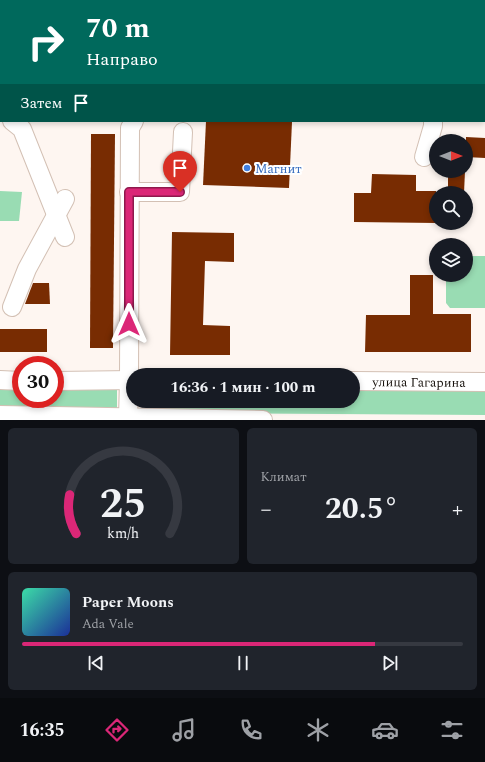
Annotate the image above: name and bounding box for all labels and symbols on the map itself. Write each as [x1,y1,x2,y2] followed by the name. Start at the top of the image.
[429,134,473,178] north arrow
[163,151,197,192] pin
[255,159,302,179] place label: Магнит
[242,163,252,173] marker: Магнит
[108,303,150,345] position arrow
[12,356,64,408] speed limit sign: 30
[371,372,466,393] street label: улица Гагарина

